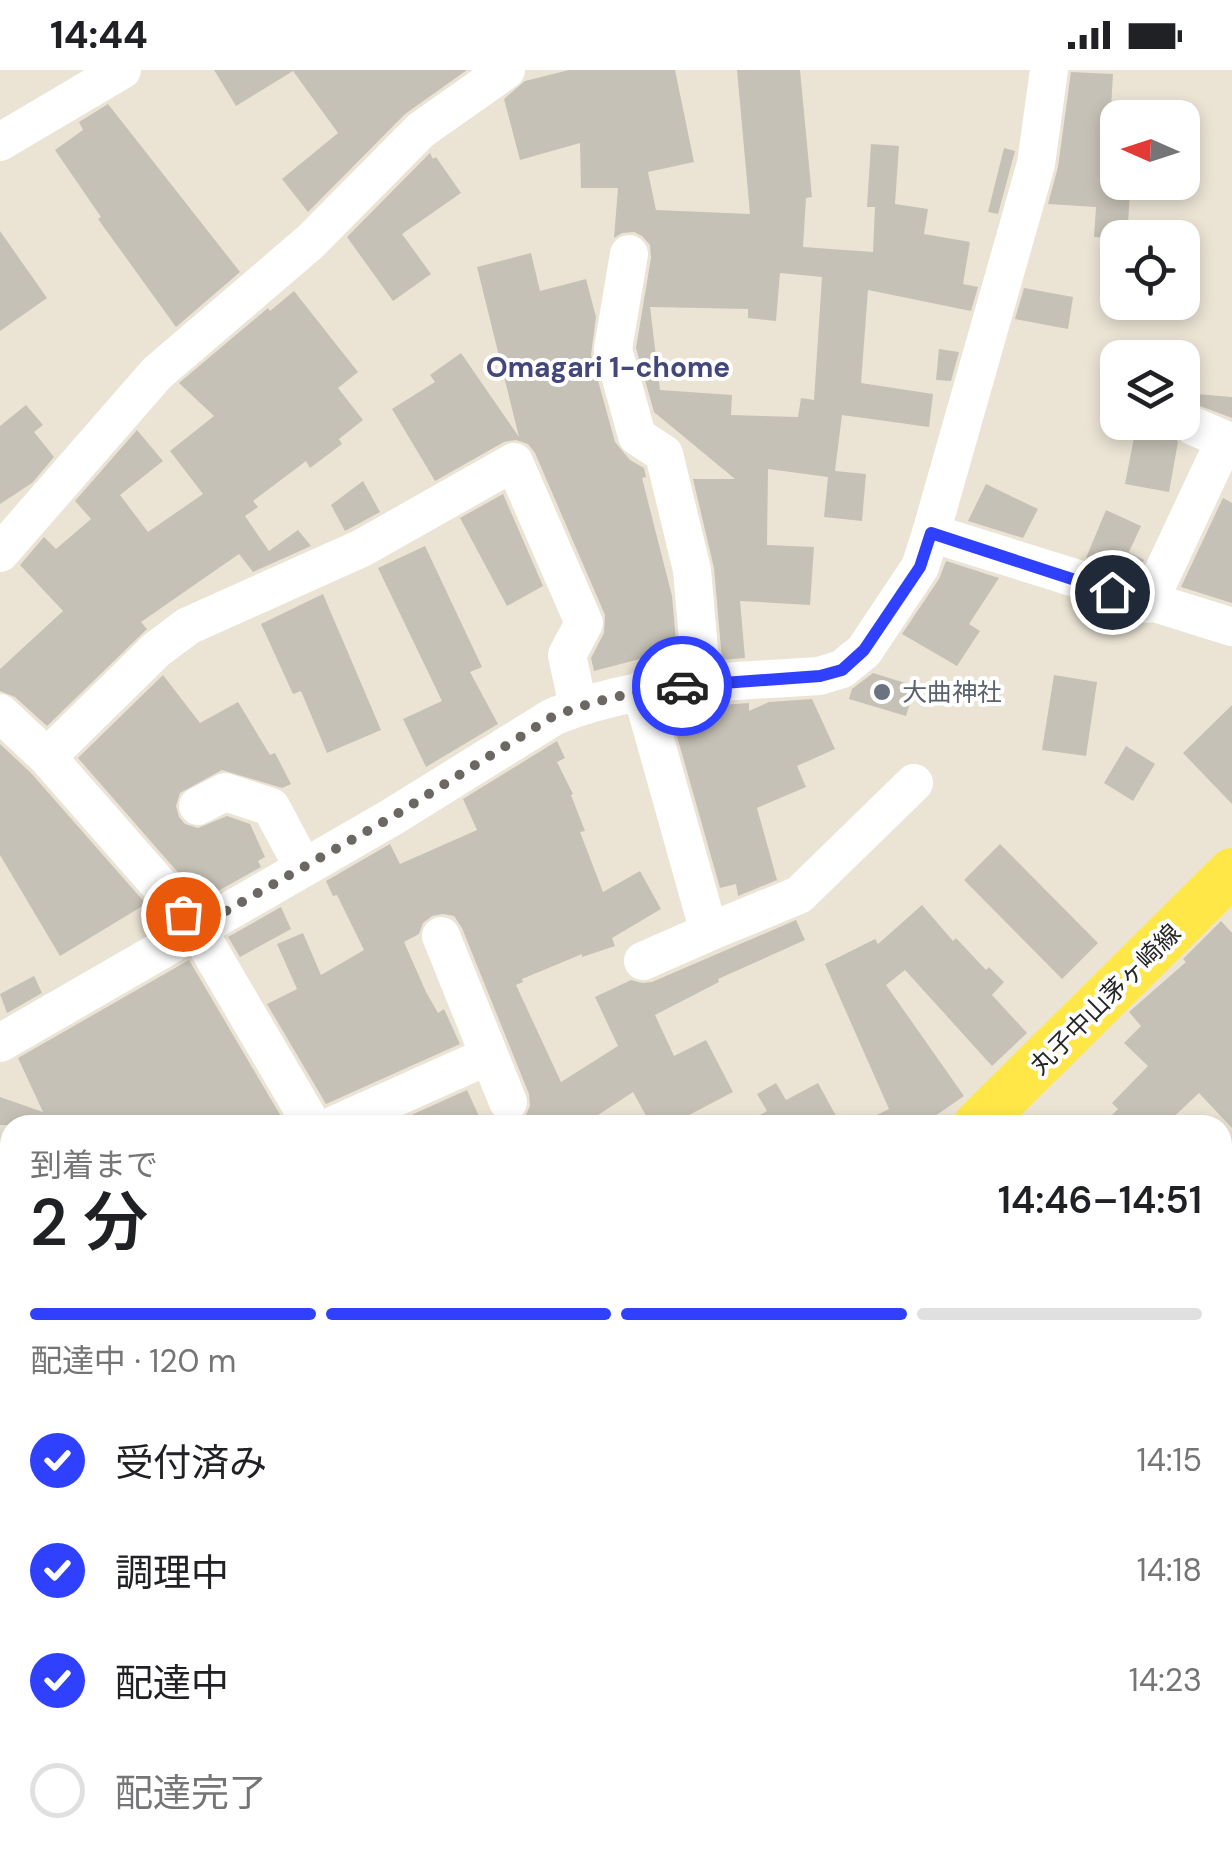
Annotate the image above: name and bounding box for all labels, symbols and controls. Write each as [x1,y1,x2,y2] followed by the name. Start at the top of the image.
[50,10,148,60] text: 14:44
[1100,100,1200,200] north arrow
[1100,100,1200,440] map controls
[1100,220,1200,320] button: locate
[1100,340,1200,440] button: layers
[486,349,730,386] district label: Omagari 1-chome
[1070,550,1155,635] pin
[1085,565,1140,620] icon: home
[632,636,732,736] courier
[655,659,710,714] icon: car
[902,676,1002,709] place label: 大曲神社
[871,681,893,703] marker: 大曲神社
[141,872,226,957] pin
[156,887,211,942] icon: bag
[1023,917,1188,1082] street label: 丸子中山茅ヶ崎線
[30,1144,158,1186] text: 到着まで
[998,1175,1202,1225] text: 14:46–14:51
[30,1181,148,1265] text: 2 分
[30,1340,236,1382] text: 配達中 · 120 m
[30,1433,85,1488] icon: check
[115,1438,267,1488] text: 受付済み
[1137,1439,1202,1481] text: 14:15
[30,1543,85,1598] icon: check
[115,1548,229,1598] text: 調理中
[1137,1549,1202,1591] text: 14:18
[30,1653,85,1708] icon: check
[115,1658,229,1708] text: 配達中
[1129,1659,1202,1701] text: 14:23
[115,1768,267,1818] text: 配達完了

